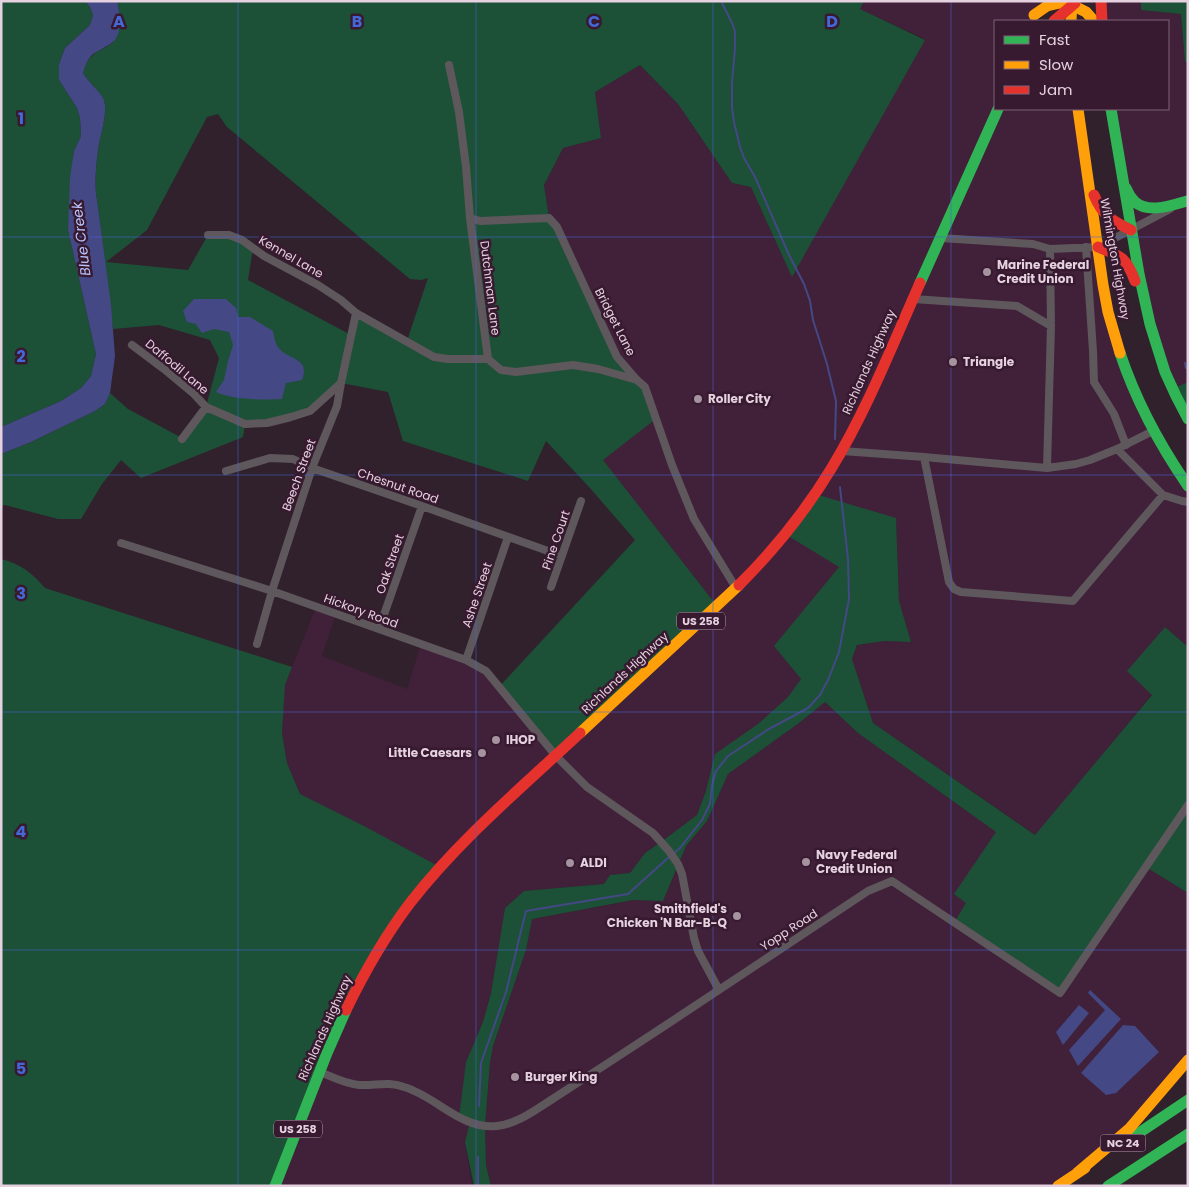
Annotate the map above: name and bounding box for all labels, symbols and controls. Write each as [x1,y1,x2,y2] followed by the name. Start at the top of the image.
[113,10,125,33] text: A
[352,10,362,33] text: B
[588,10,600,33] text: C
[826,10,838,33] text: D
[994,20,1169,110] legend
[1039,29,1070,50] text: Fast
[1039,54,1074,75] text: Slow
[1039,79,1073,100] text: Jam
[18,107,24,130] text: 1
[1096,197,1135,321] street label: Wilmington Highway
[66,200,95,277] water label: Blue Creek
[256,231,327,282] street label: Kennel Lane
[476,240,505,336] street label: Dutchman Lane
[997,256,1089,287] place label: Marine Federal Credit Union
[981,266,993,278] marker: Marine Federal Credit Union
[591,285,640,359] street label: Bridget Lane
[838,306,899,417] street label: Richlands Highway
[142,335,213,398] street label: Daffodil Lane
[16,345,26,368] text: 2
[963,353,1015,370] place label: Triangle
[947,356,959,368] marker: Triangle
[708,390,771,407] place label: Roller City
[692,393,704,405] marker: Roller City
[278,436,319,513] street label: Beech Street
[355,464,441,507] street label: Chesnut Road
[537,508,574,572] street label: Pine Court
[371,532,408,596] street label: Oak Street
[457,560,496,630] street label: Ashe Street
[16,582,26,605] text: 3
[322,589,401,632] street label: Hickory Road
[677,612,725,630] road number: US 258
[577,628,672,717] street label: Richlands Highway
[506,731,536,748] place label: IHOP
[490,734,502,746] marker: IHOP
[388,744,472,761] place label: Little Caesars
[476,747,488,759] marker: Little Caesars
[16,820,27,843] text: 4
[816,846,897,877] place label: Navy Federal Credit Union
[580,854,607,871] place label: ALDI
[800,856,812,868] marker: Navy Federal Credit Union
[564,857,576,869] marker: ALDI
[607,900,728,931] place label: Smithfield's Chicken 'N Bar-B-Q
[757,905,821,954] street label: Yopp Road
[731,910,743,922] marker: Smithfield's Chicken 'N Bar-B-Q
[294,972,355,1083] street label: Richlands Highway
[16,1057,26,1080] text: 5
[525,1068,598,1085] place label: Burger King
[509,1071,521,1083] marker: Burger King
[274,1120,322,1138] road number: US 258
[1100,1134,1146,1152] road number: NC 24

